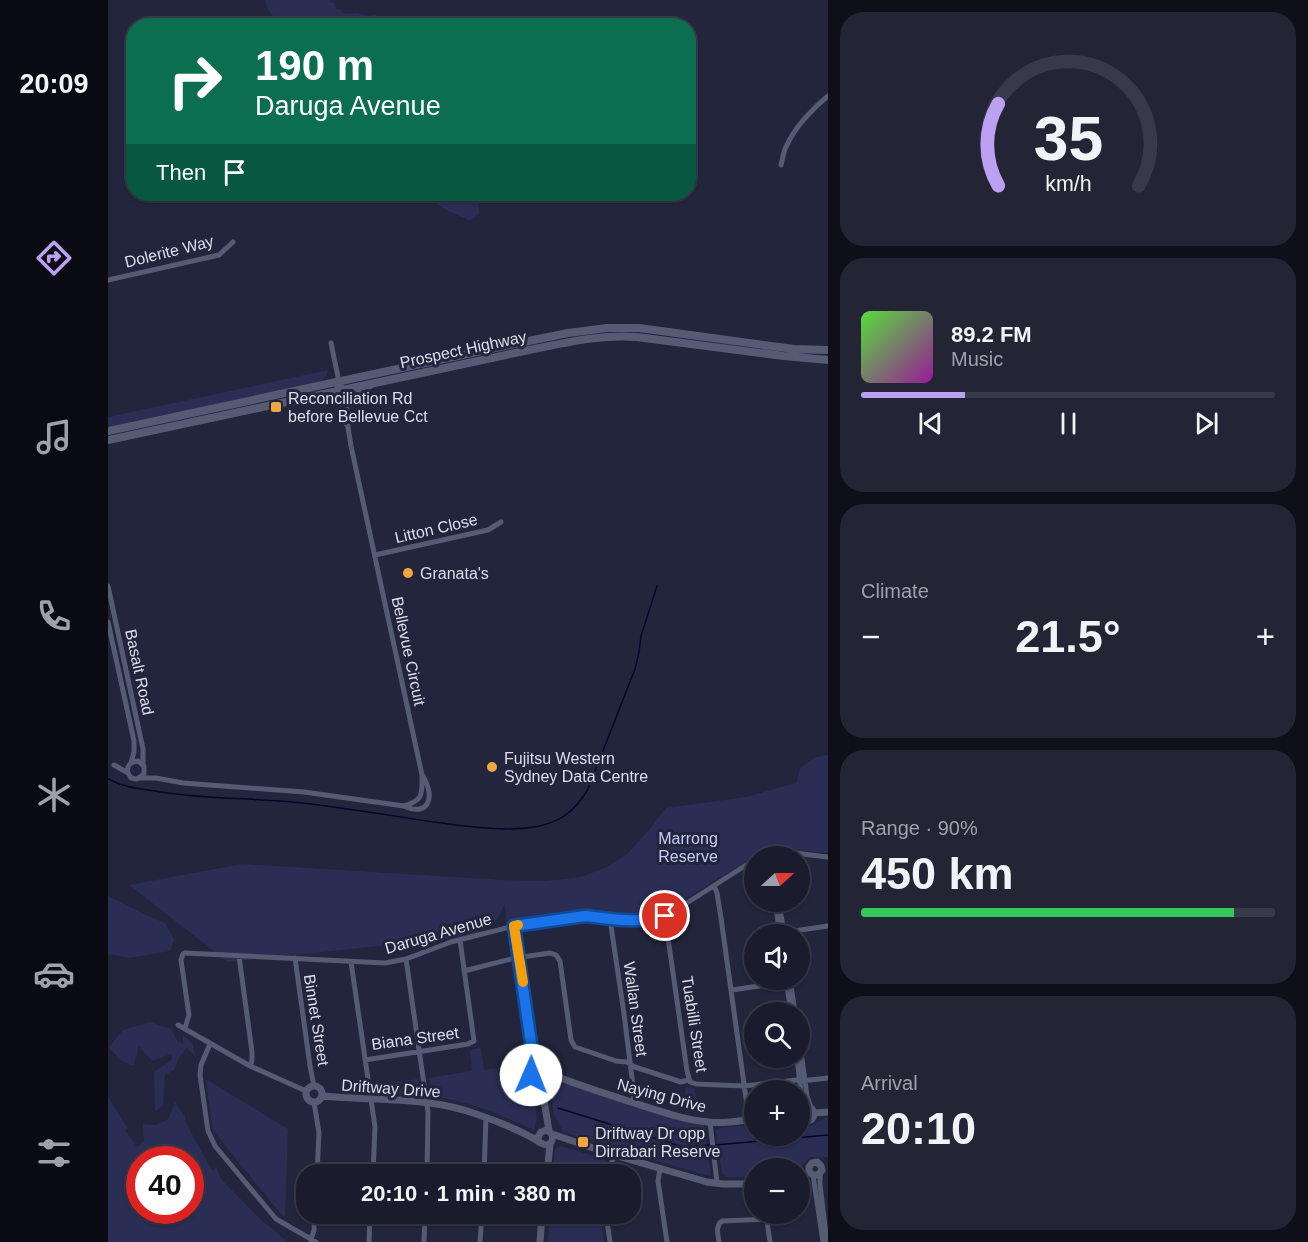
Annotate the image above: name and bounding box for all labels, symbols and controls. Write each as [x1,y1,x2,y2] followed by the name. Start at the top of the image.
[156,42,234,120] icon: right
[255,42,374,89] text: 190 m
[19,69,89,99] text: 20:09
[255,91,441,121] text: Daruga Avenue
[1033,104,1103,173] text: 35
[218,156,251,189] icon: arrive
[156,160,206,185] text: Then
[1045,172,1091,196] text: km/h
[123,232,215,271] street label: Dolerite Way
[33,237,75,279] icon: directions
[951,322,1032,347] text: 89.2 FM
[398,328,528,371] street label: Prospect Highway
[951,348,1003,370] text: Music
[288,390,428,425] place label: Reconciliation Rd before Bellevue Cct
[269,400,283,414] marker: Reconciliation Rd before Bellevue Cct
[914,407,947,440] icon: previous
[1052,407,1085,440] icon: pause
[1190,407,1223,440] icon: next
[33,416,75,458] icon: music
[393,511,479,546] street label: Litton Close
[420,565,489,582] place label: Granata's
[401,566,415,580] marker: Granata's
[861,580,929,602] text: Climate
[33,595,75,637] icon: phone
[389,595,428,708] street label: Bellevue Circuit
[1015,611,1121,662] text: 21.5°
[861,618,880,655] text: −
[1256,618,1275,655] text: +
[122,628,157,717] street label: Basalt Road
[504,750,648,785] place label: Fujitsu Western Sydney Data Centre
[485,760,499,774] marker: Fujitsu Western Sydney Data Centre
[33,774,75,816] icon: climate
[861,817,978,839] text: Range · 90%
[658,830,718,865] park label: Marrong Reserve
[744,846,810,912] north arrow
[744,846,810,1224] map controls
[861,848,1014,899] text: 450 km
[639,890,690,941] pin
[648,899,681,932] icon: arrive
[383,910,493,957] street label: Daruga Avenue
[744,924,810,990] button: sound
[33,953,75,995] icon: car
[620,961,651,1058] street label: Wallan Street
[301,973,332,1068] street label: Binnet Street
[679,975,711,1074] street label: Tuabilli Street
[744,1002,810,1068] button: search
[370,1024,460,1053] street label: Biana Street
[499,1043,563,1107] position arrow
[861,1072,918,1094] text: Arrival
[615,1075,708,1116] street label: Naying Drive
[341,1077,441,1100] street label: Driftway Drive
[744,1080,810,1146] button: +
[861,1103,976,1154] text: 20:10
[595,1125,720,1160] place label: Driftway Dr opp Dirrabari Reserve
[33,1132,75,1174] icon: filters
[576,1135,590,1149] marker: Driftway Dr opp Dirrabari Reserve
[126,1146,204,1224] speed limit sign: 40
[744,1158,810,1224] button: −
[361,1181,576,1206] text: 20:10 · 1 min · 380 m

